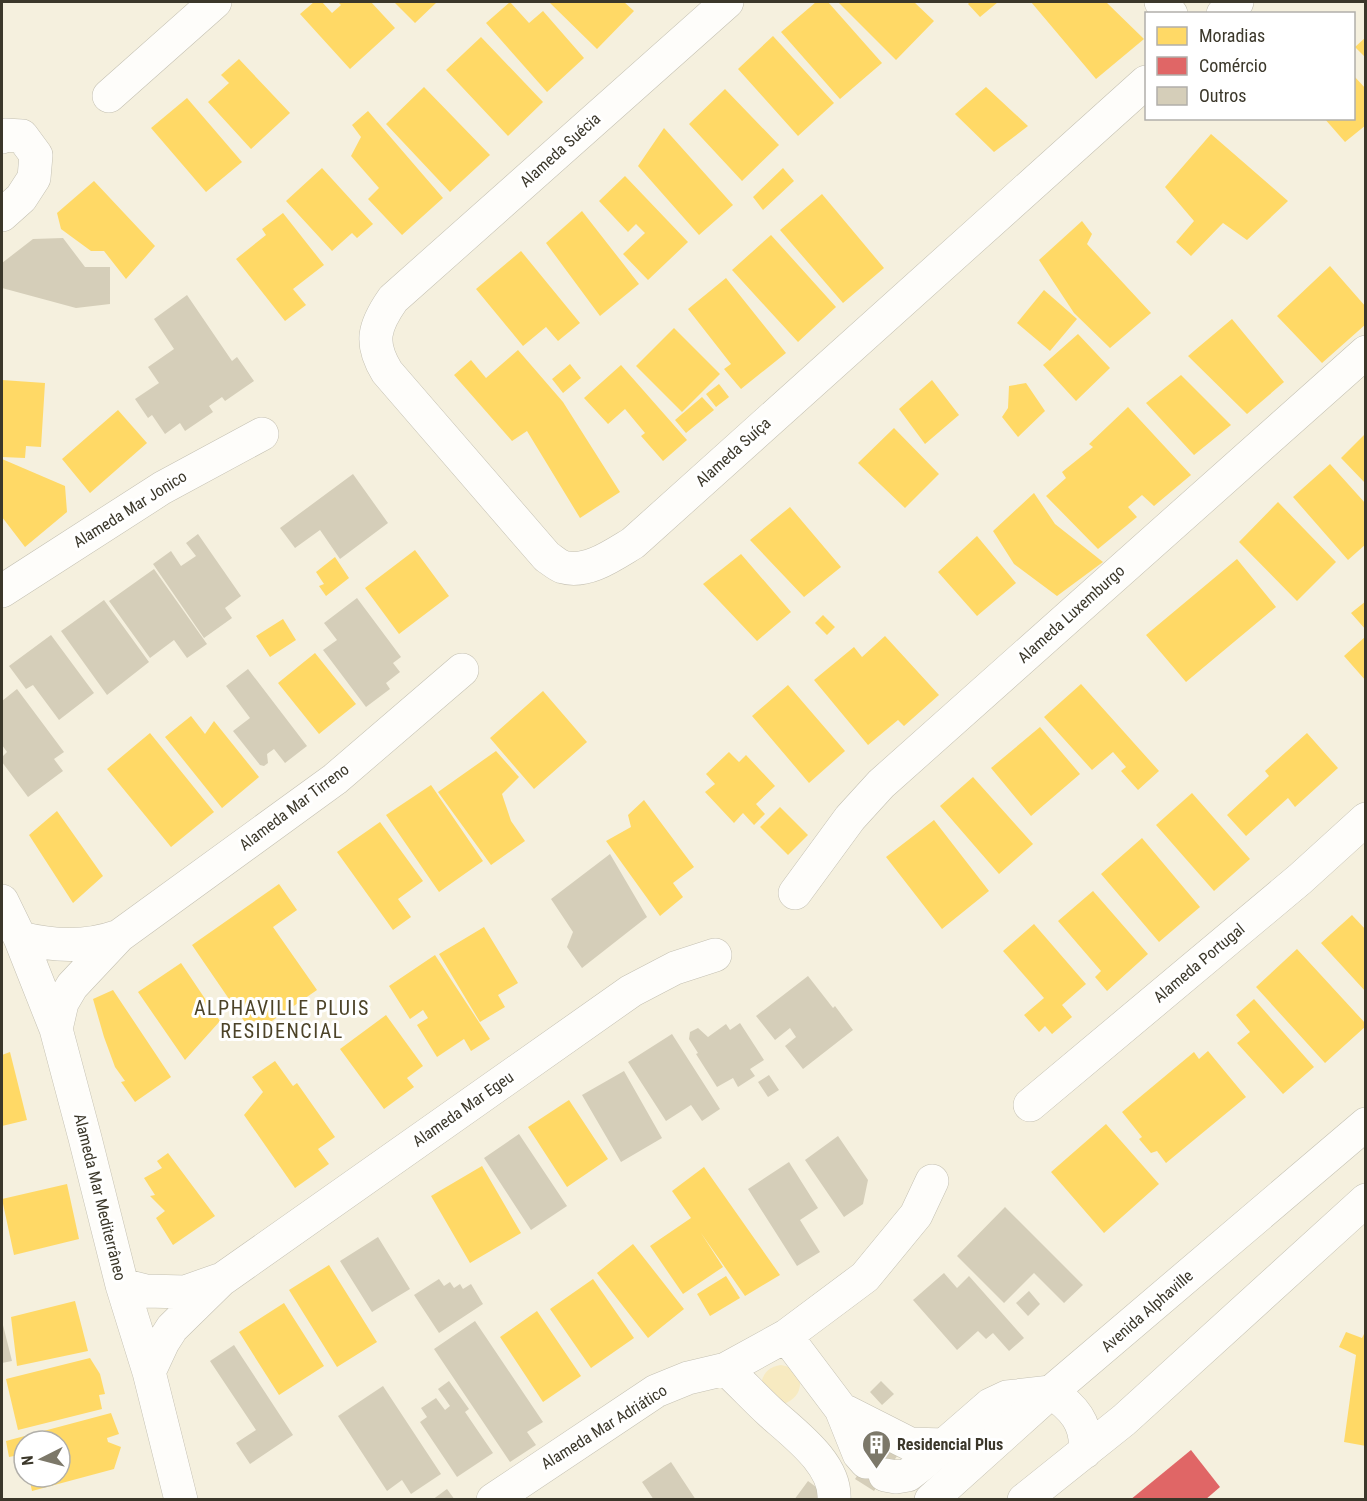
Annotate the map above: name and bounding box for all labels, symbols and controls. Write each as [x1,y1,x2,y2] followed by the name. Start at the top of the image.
[1145,12,1355,120] legend
[1199,25,1265,46] text: Moradias
[1199,55,1267,76] text: Comércio
[1199,85,1246,106] text: Outros
[516,109,604,191] street label: Alameda Suécia
[692,413,774,491] street label: Alameda Suíça
[70,466,190,552] street label: Alameda Mar Jonico
[1014,561,1128,667] street label: Alameda Luxemburgo
[235,760,353,854] street label: Alameda Mar Tirreno
[1150,919,1248,1007] street label: Alameda Portugal
[194,996,370,1043] district label: ALPHAVILLE PLUIS RESIDENCIAL
[409,1067,517,1151] street label: Alameda Mar Egeu
[70,1111,130,1283] street label: Alameda Mar Mediterrâneo
[1097,1266,1197,1356] street label: Avenida Alphaville
[538,1381,670,1473] street label: Alameda Mar Adriático
[860,1428,892,1470] building icon: Residencial Plus
[12,1429,72,1489] north arrow
[897,1435,1003,1454] place label: Residencial Plus
[18,1455,38,1466] text: N

